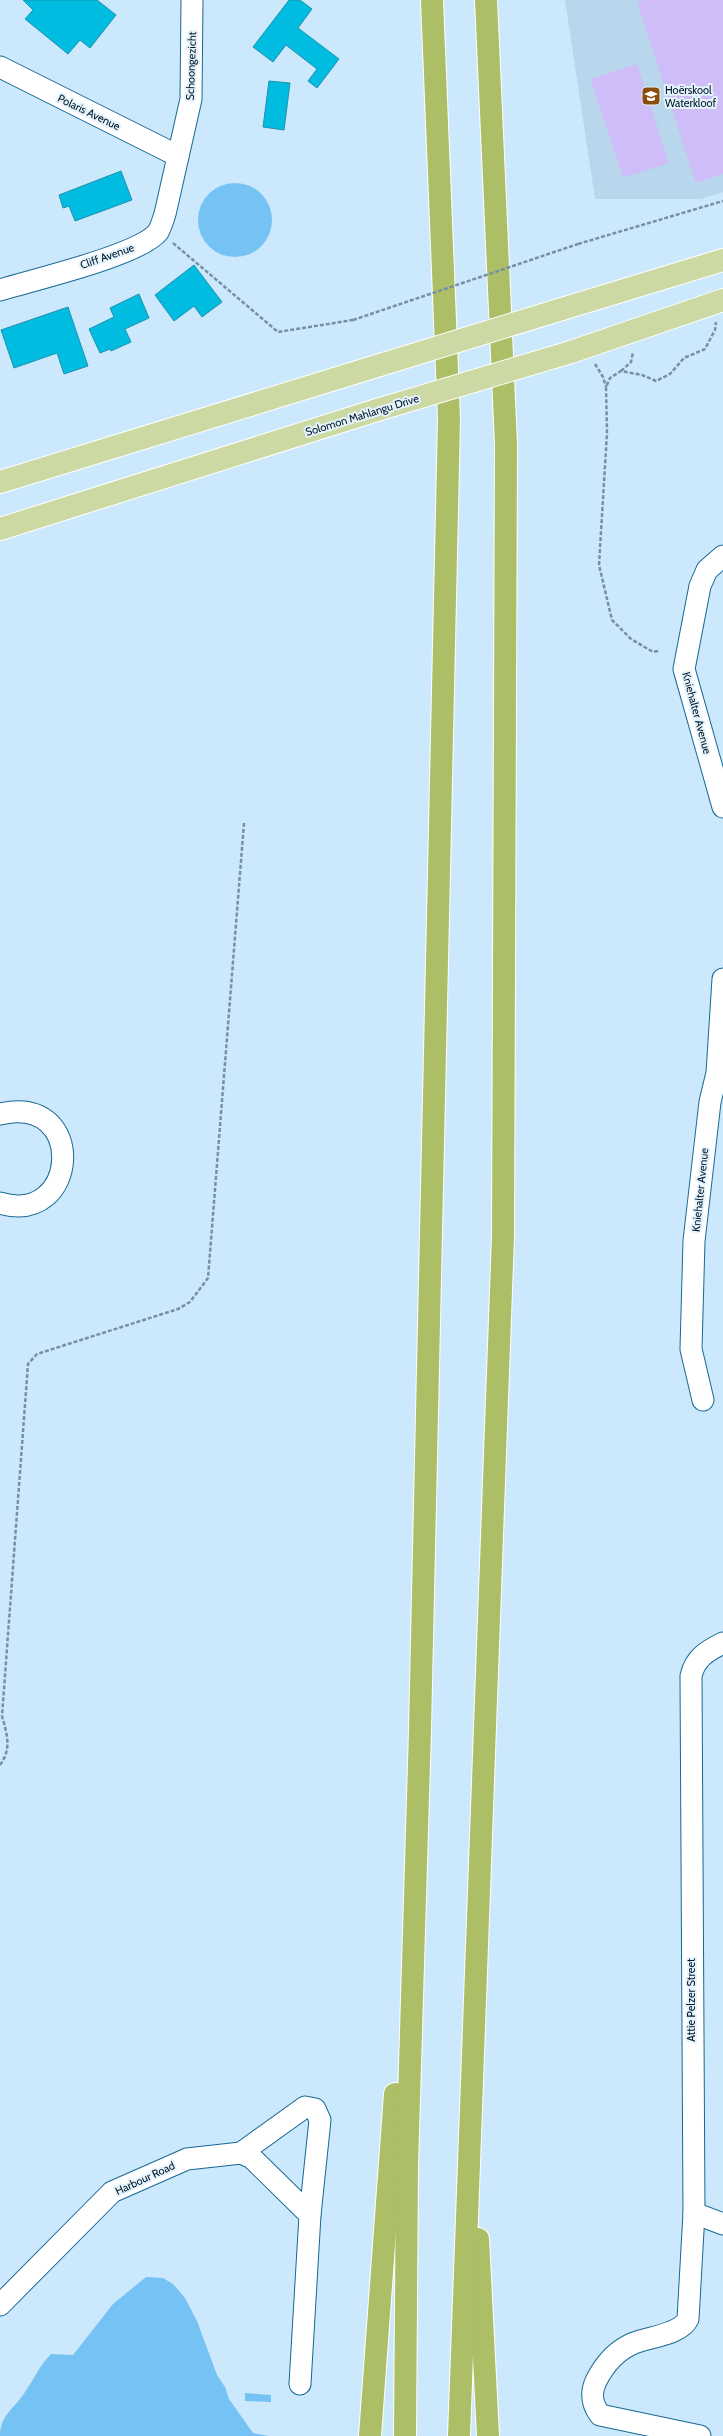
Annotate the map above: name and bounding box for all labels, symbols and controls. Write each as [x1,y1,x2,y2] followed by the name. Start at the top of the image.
[183,31,199,101] street label: Schoongezicht
[665,83,716,110] place label: Hoërskool Waterkloof
[640,85,662,107] school or university icon: Hoërskool Waterkloof
[55,91,123,133] street label: Polaris Avenue
[78,240,136,272] street label: Cliff Avenue
[304,391,421,439] street label: Solomon Mahlangu Drive
[679,670,715,756] street label: Kniehalter Avenue
[689,1147,711,1233] street label: Kniehalter Avenue
[684,1958,698,2042] street label: Attie Pelzer Street
[113,2158,177,2198] street label: Harbour Road

